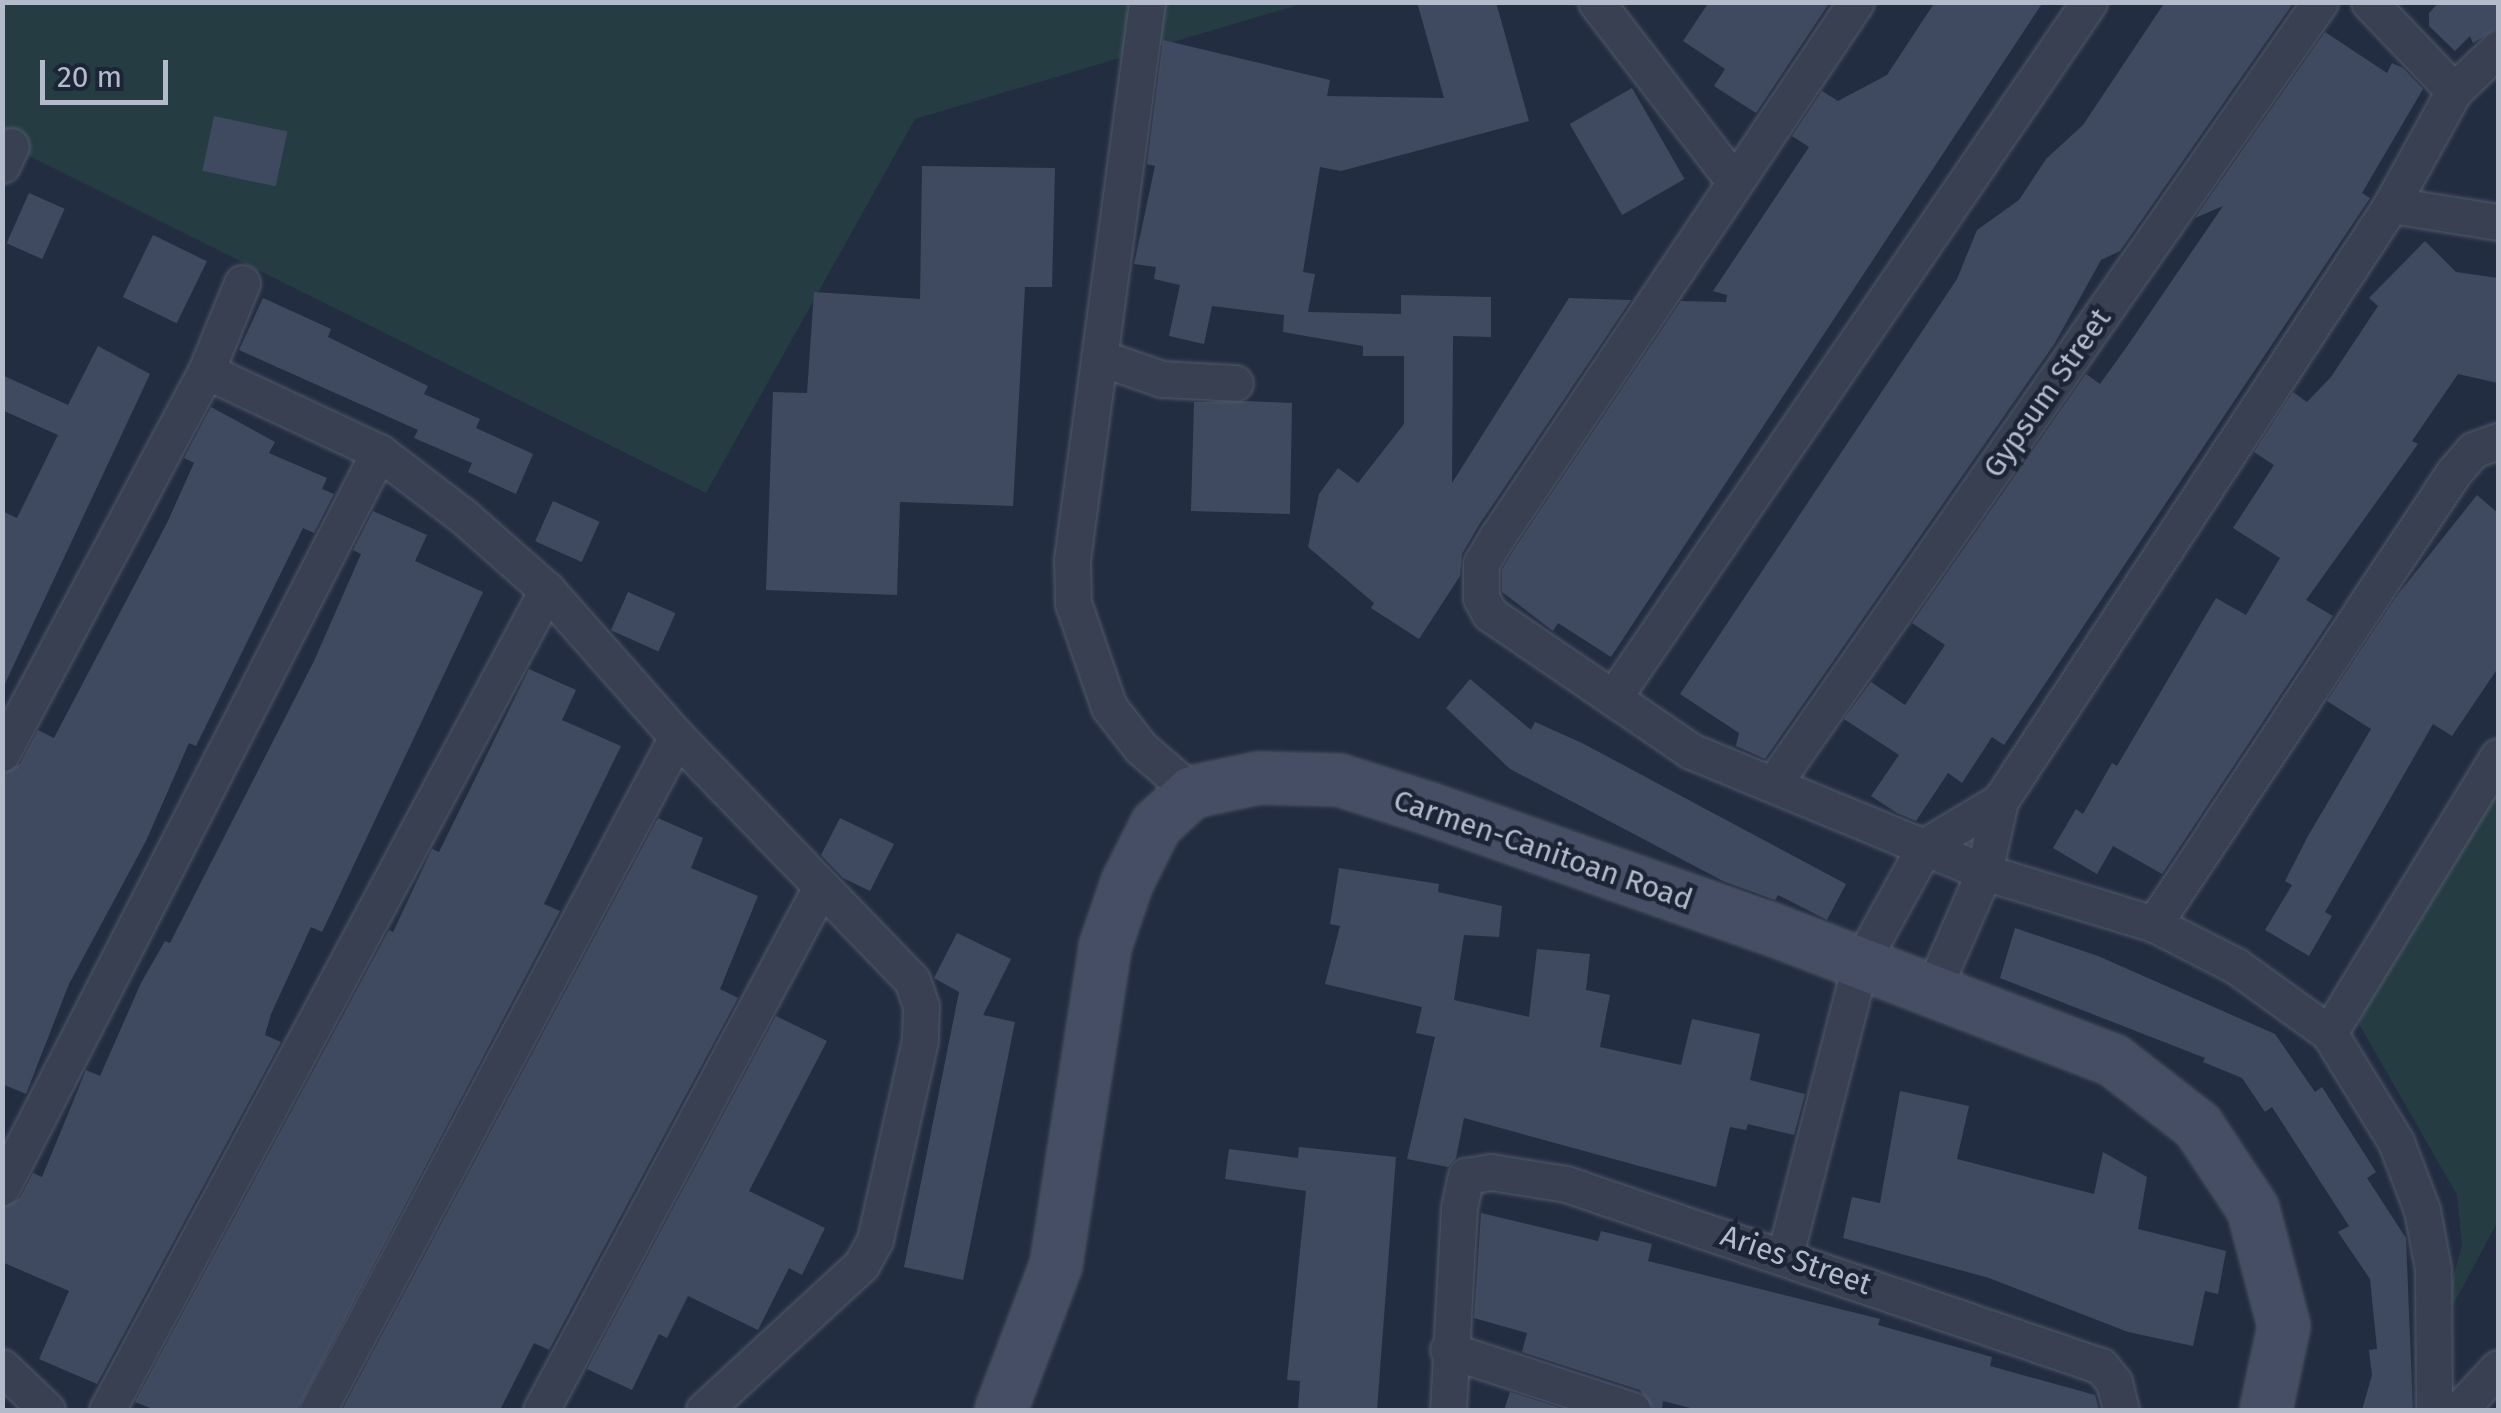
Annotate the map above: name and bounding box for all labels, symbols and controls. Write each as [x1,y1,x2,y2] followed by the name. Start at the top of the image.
[45,40,172,102] scale bar
[57,59,122,95] text: 20 m
[1975,302,2119,484] street label: Gypsum Street
[1389,782,1697,918] street label: Carmen-Canitoan Road
[1716,1217,1876,1303] street label: Aries Street

